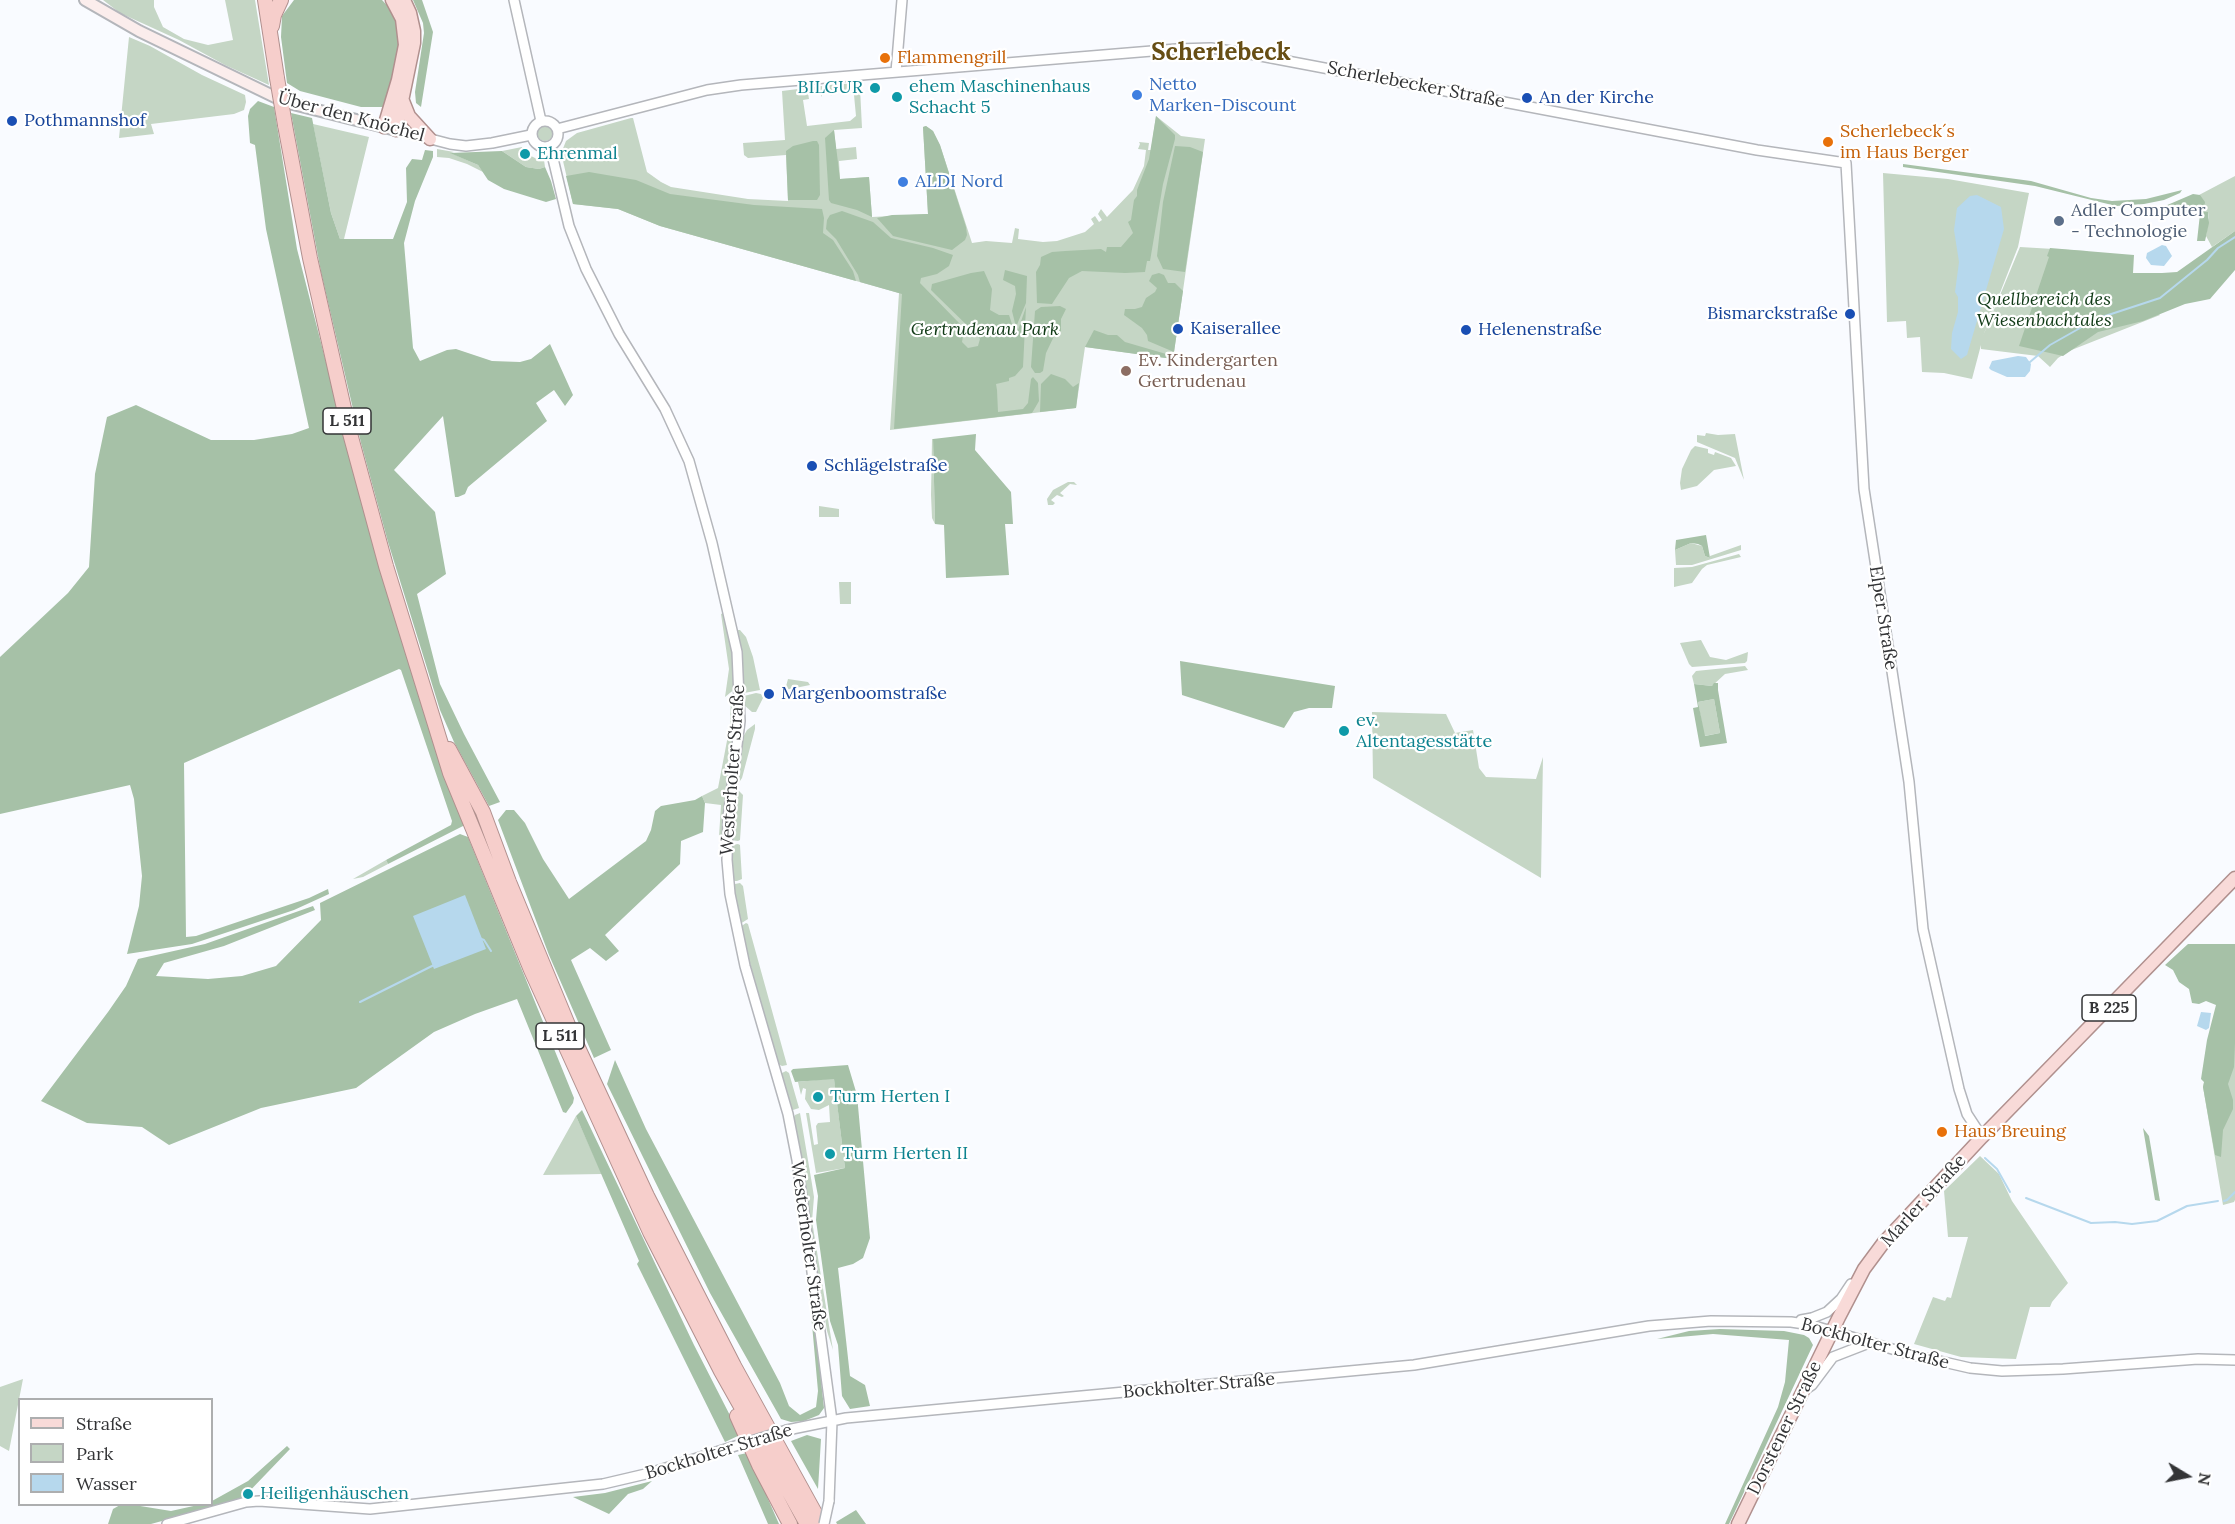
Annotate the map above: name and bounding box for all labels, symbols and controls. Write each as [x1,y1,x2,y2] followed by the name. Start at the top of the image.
[1151,39,1291,67] district label: Scherlebeck
[897,47,1007,69] place label: Flammengrill
[878,51,892,65] marker: Flammengrill
[1325,57,1507,113] street label: Scherlebecker Straße
[1149,74,1297,116] place label: Netto Marken-Discount
[909,76,1090,118] place label: ehem Maschinenhaus Schacht 5
[797,77,863,99] place label: BILGUR
[868,81,882,95] marker: BILGUR
[275,87,427,147] street label: Über den Knöchel
[1539,87,1654,109] place label: An der Kirche
[1130,88,1144,102] marker: Netto Marken-Discount
[890,90,904,104] marker: ehem Maschinenhaus Schacht 5
[1520,91,1534,105] marker: An der Kirche
[24,110,146,132] place label: Pothmannshof
[5,114,19,128] marker: Pothmannshof
[1840,121,1969,164] place label: Scherlebeck´s im Haus Berger
[1821,135,1835,149] marker: Scherlebeck´s im Haus Berger
[537,143,618,165] place label: Ehrenmal
[518,147,532,161] marker: Ehrenmal
[915,171,1003,193] place label: ALDI Nord
[896,175,910,189] marker: ALDI Nord
[2071,200,2205,242] place label: Adler Computer - Technologie
[2052,214,2066,228] marker: Adler Computer - Technologie
[1976,289,2112,332] park label: Quellbereich des Wiesenbachtales
[1707,303,1838,325] place label: Bismarckstraße
[1843,307,1857,321] marker: Bismarckstraße
[1190,318,1281,340] place label: Kaiserallee
[911,319,1059,341] park label: Gertrudenau Park
[1478,319,1602,341] place label: Helenenstraße
[1171,322,1185,336] marker: Kaiserallee
[1459,323,1473,337] marker: Helenenstraße
[1138,350,1278,392] place label: Ev. Kindergarten Gertrudenau
[1119,364,1133,378] marker: Ev. Kindergarten Gertrudenau
[323,408,371,434] road number: L 511
[824,455,948,477] place label: Schlägelstraße
[805,459,819,473] marker: Schlägelstraße
[1864,564,1902,672] street label: Elper Straße
[781,683,947,705] place label: Margenboomstraße
[716,684,750,856] street label: Westerholter Straße
[762,687,776,701] marker: Margenboomstraße
[1356,710,1492,752] place label: ev. Altentagesstätte
[1337,724,1351,738] marker: ev. Altentagesstätte
[2082,995,2136,1021] road number: B 225
[536,1023,584,1049] road number: L 511
[830,1086,950,1108] place label: Turm Herten I
[811,1090,825,1104] marker: Turm Herten I
[1954,1121,2066,1143] place label: Haus Breuing
[1935,1125,1949,1139] marker: Haus Breuing
[842,1143,968,1165] place label: Turm Herten II
[823,1147,837,1161] marker: Turm Herten II
[1877,1150,1971,1252] street label: Marler Straße
[785,1160,831,1332] street label: Westerholter Straße
[1799,1314,1951,1374] street label: Bockholter Straße
[1743,1358,1827,1498] street label: Dorstener Straße
[1122,1369,1276,1403] street label: Bockholter Straße
[18,1398,213,1506] legend
[76,1412,132,1435] text: Straße
[643,1419,795,1485] street label: Bockholter Straße
[76,1442,113,1465] text: Park
[2157,1446,2217,1506] north arrow
[2194,1471,2216,1487] text: N
[76,1472,137,1495] text: Wasser
[260,1483,409,1505] place label: Heiligenhäuschen
[241,1487,255,1501] marker: Heiligenhäuschen

